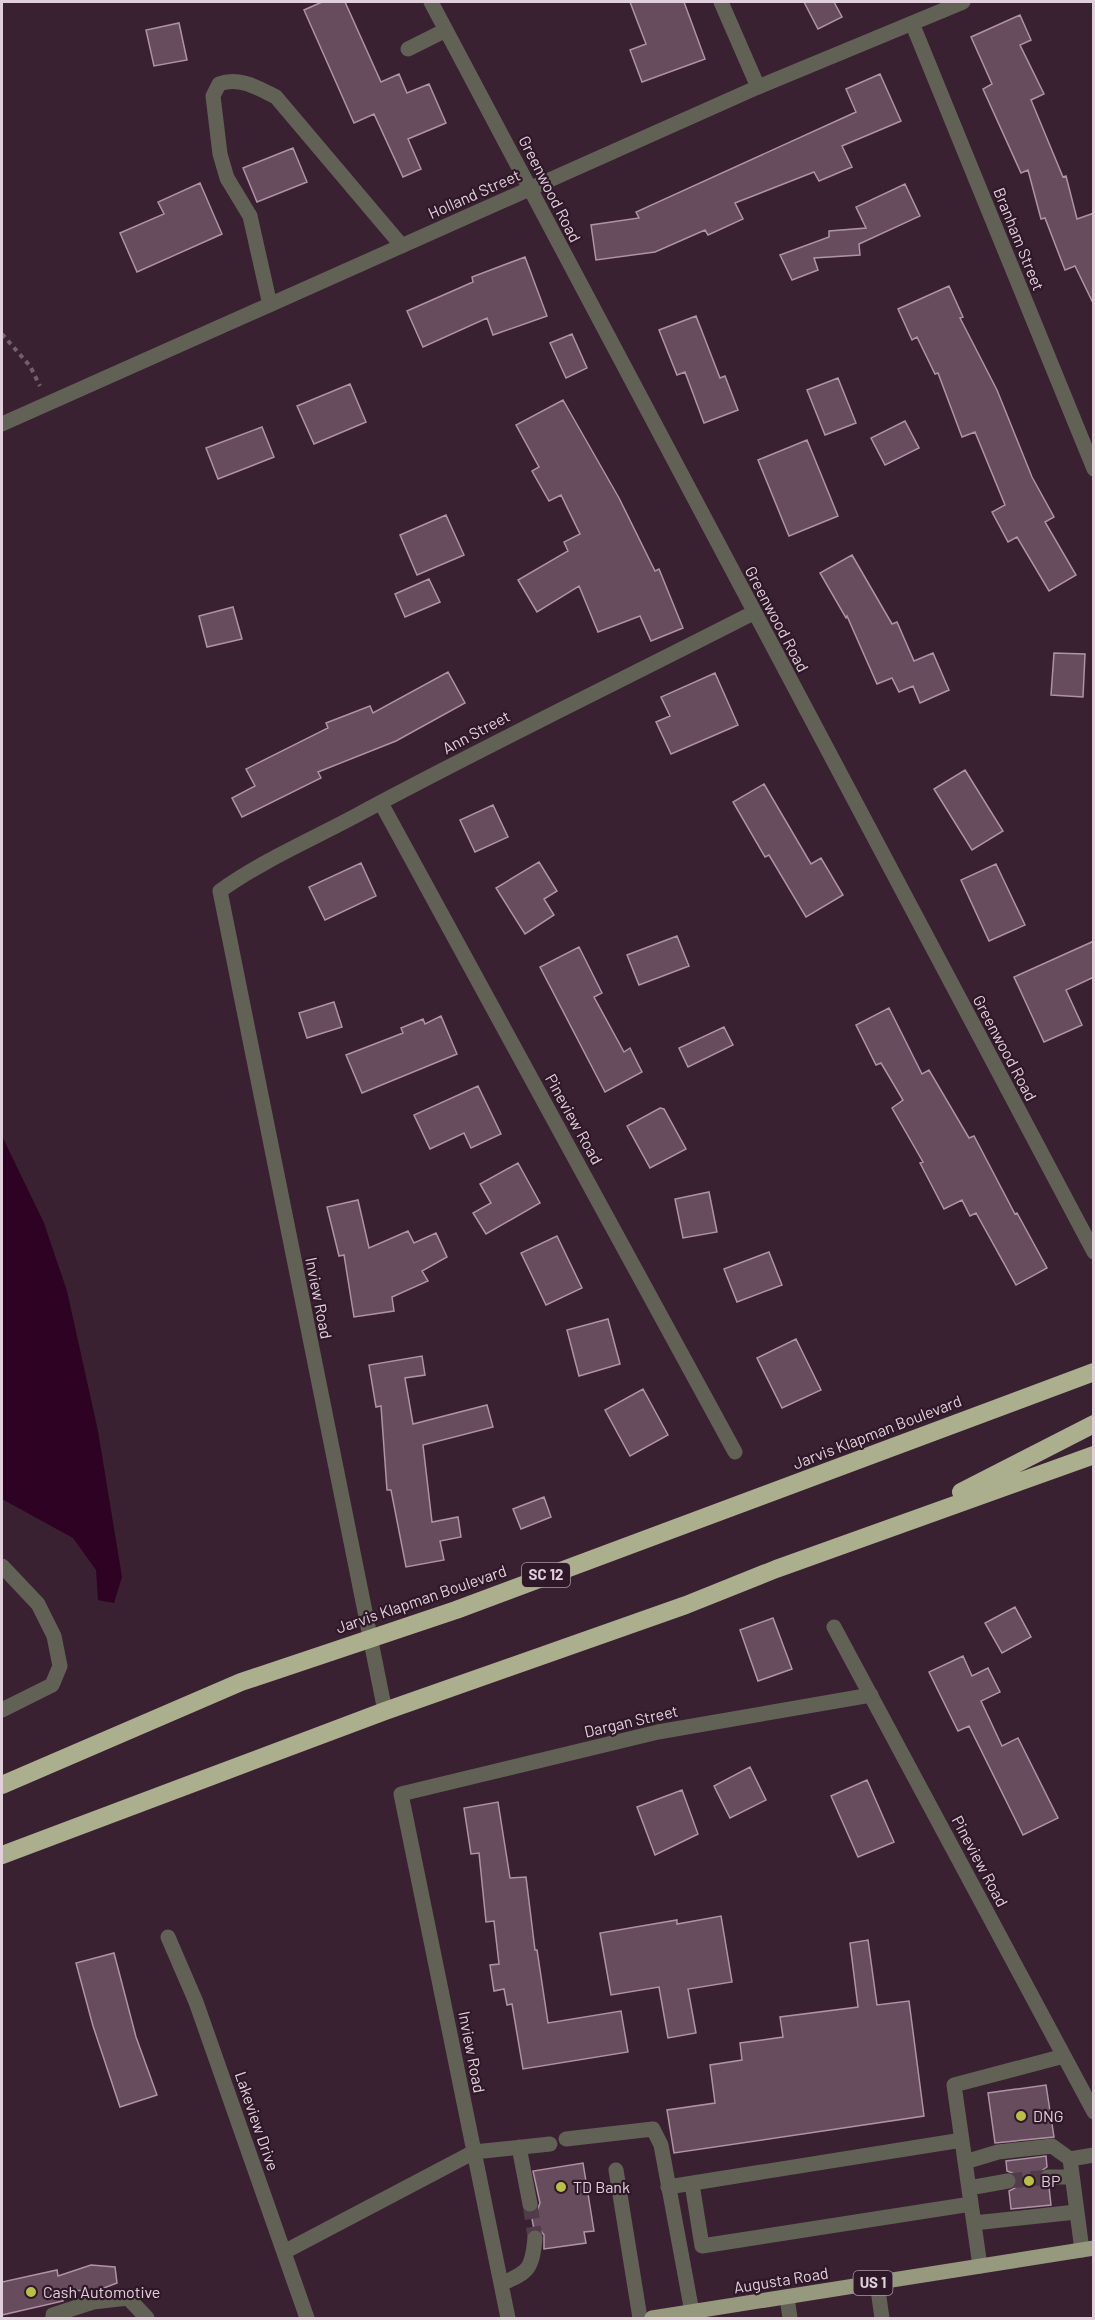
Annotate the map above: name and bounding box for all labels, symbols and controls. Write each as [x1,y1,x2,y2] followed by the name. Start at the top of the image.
[515,132,585,245] street label: Greenwood Road
[425,165,523,222] street label: Holland Street
[990,184,1049,293] street label: Branham Street
[742,563,813,675] street label: Greenwood Road
[439,706,513,757] street label: Ann Street
[970,992,1041,1104] street label: Greenwood Road
[542,1070,607,1167] street label: Pineview Road
[302,1255,337,1340] street label: Inview Road
[790,1391,964,1473] street label: Jarvis Klapman Boulevard
[333,1560,509,1637] street label: Jarvis Klapman Boulevard
[522,1563,570,1587] road number: SC 12
[582,1700,680,1741] street label: Dargan Street
[948,1812,1012,1910] street label: Pineview Road
[455,2009,490,2094] street label: Inview Road
[232,2069,283,2173] street label: Lakeview Drive
[1033,2106,1064,2125] place label: DNG
[1014,2109,1028,2123] marker: DNG
[1041,2171,1061,2190] place label: BP
[1022,2174,1036,2188] marker: BP
[573,2177,630,2196] place label: TD Bank
[554,2180,568,2194] marker: TD Bank
[732,2263,830,2296] street label: Augusta Road
[854,2271,892,2295] road number: US 1
[43,2282,160,2301] place label: Cash Automotive
[24,2285,38,2299] marker: Cash Automotive

